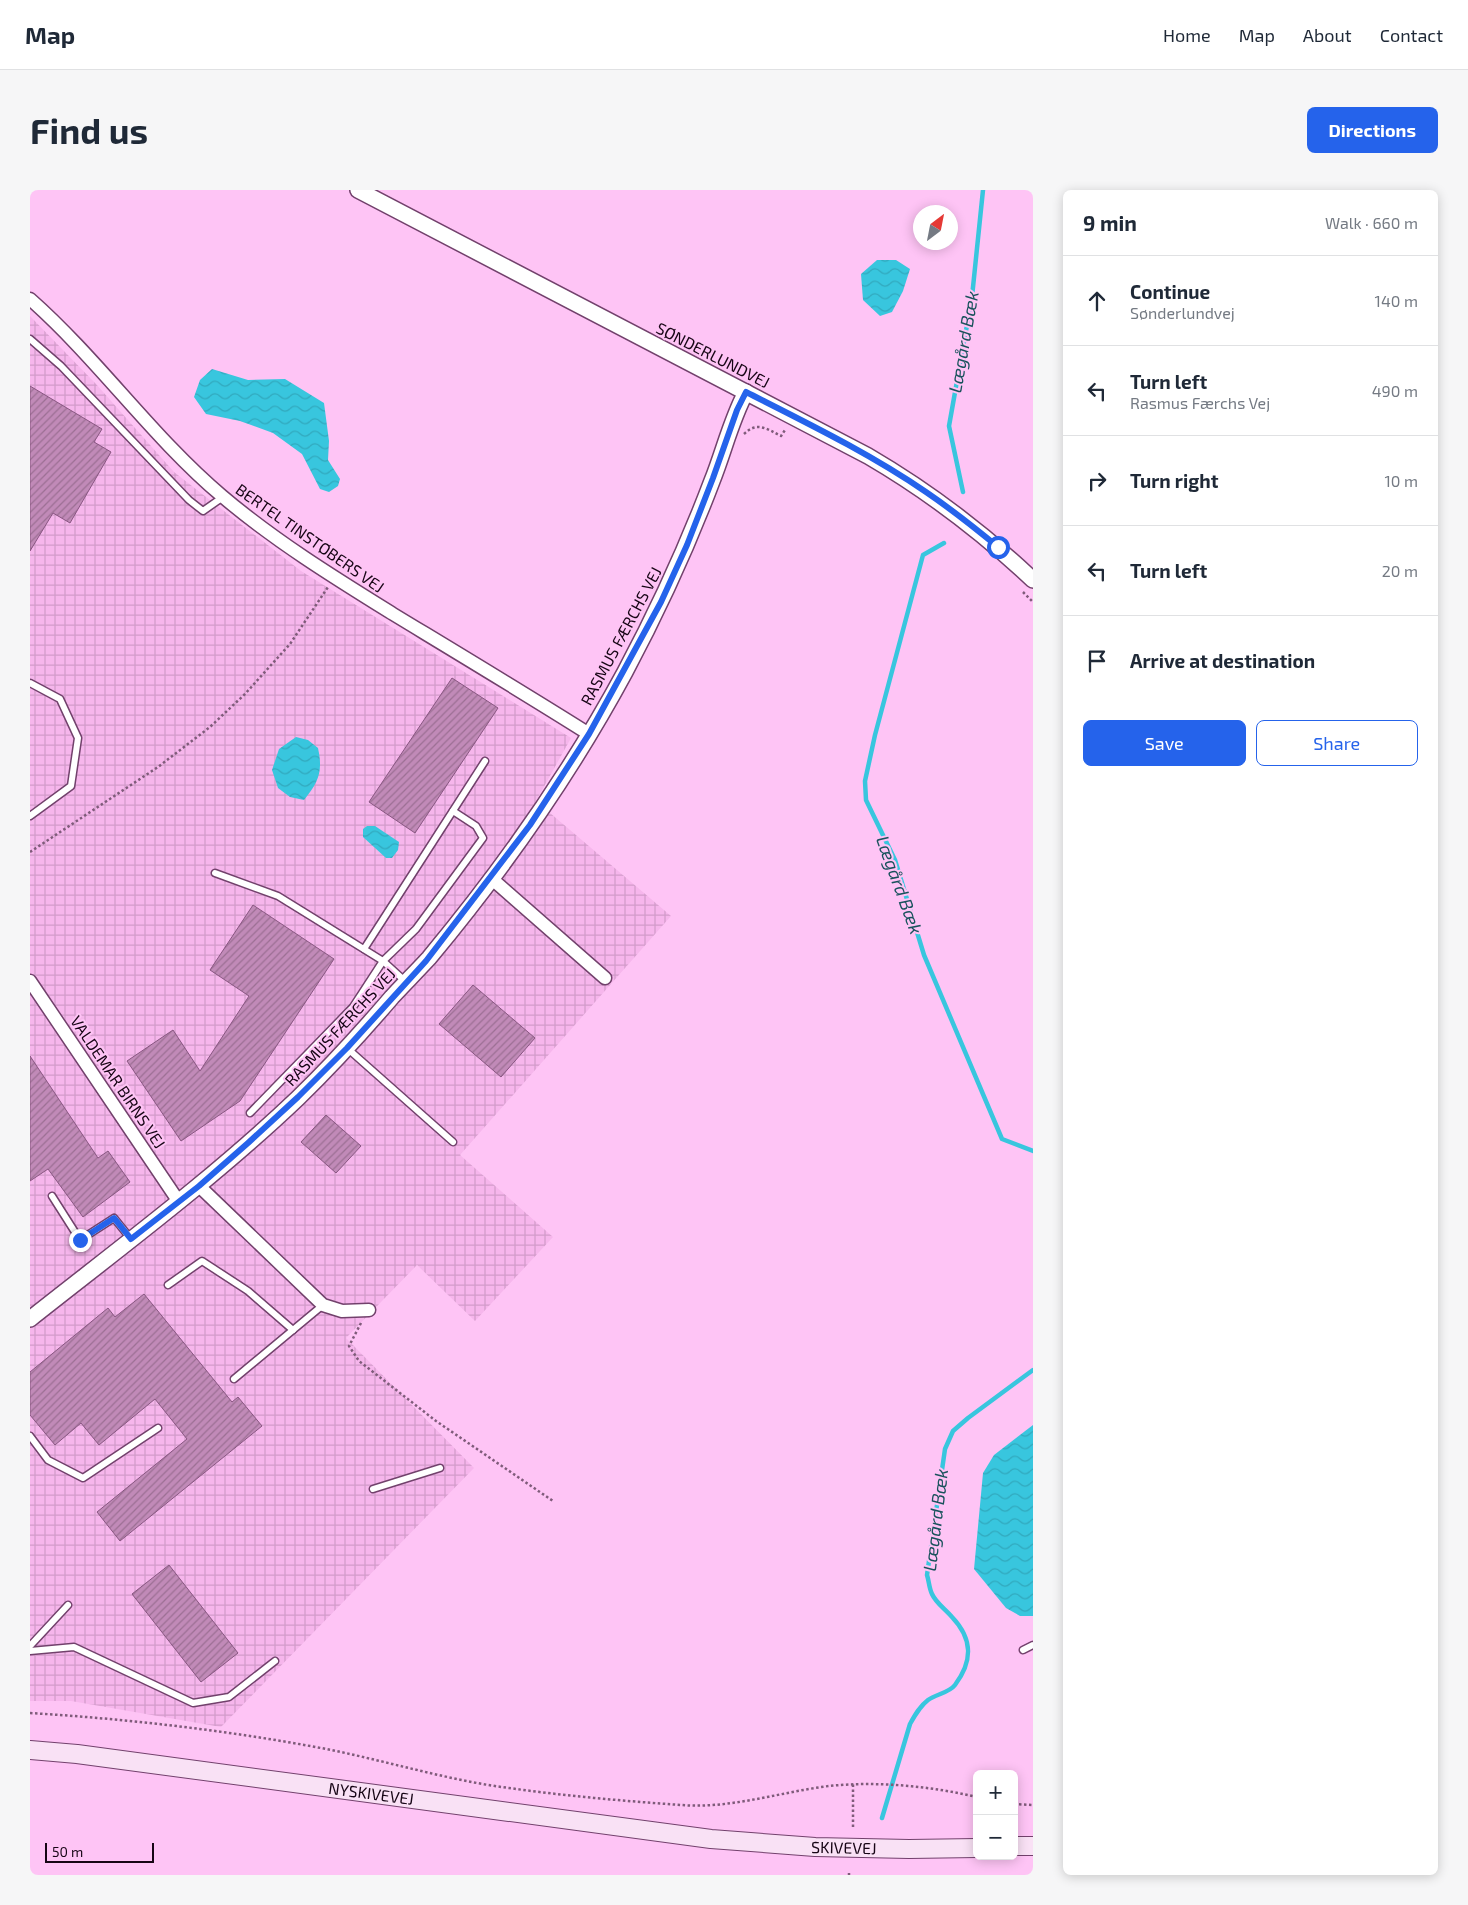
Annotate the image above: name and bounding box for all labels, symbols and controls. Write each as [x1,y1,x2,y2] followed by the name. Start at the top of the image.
[25,20,75,49] text: Map
[1163,24,1211,46] text: Home
[1239,24,1275,46] text: Map
[1303,24,1352,46] text: About
[1380,24,1443,46] text: Contact
[1307,107,1438,153] button: Directions
[30,109,148,151] text: Find us
[913,205,958,250] north arrow
[1083,210,1137,235] text: 9 min
[1325,213,1418,232] text: Walk · 660 m
[1130,280,1210,303] text: Continue
[1083,287,1111,315] icon: ahead
[943,289,983,394] water label: Lægård Bæk
[1375,291,1418,310] text: 140 m
[1130,303,1235,322] text: Sønderlundvej
[653,318,773,391] street label: SØNDERLUNDVEJ
[1130,370,1207,393] text: Turn left
[1083,377,1111,405] icon: left
[1372,381,1418,400] text: 490 m
[1130,393,1270,412] text: Rasmus Færchs Vej
[1083,467,1111,495] icon: right
[1130,469,1218,492] text: Turn right
[1384,471,1418,490] text: 10 m
[232,479,388,596] street label: BERTEL TINSTØBERS VEJ
[987,536,1010,559] route start
[1083,557,1111,585] icon: left
[1130,559,1207,582] text: Turn left
[1382,561,1418,580] text: 20 m
[576,563,665,708] street label: RASMUS FÆRCHS VEJ
[1083,647,1111,675] icon: arrive
[1130,649,1315,672] text: Arrive at destination
[1083,720,1246,766] button: Save
[1256,720,1418,766] button: Share
[872,832,928,937] water label: Lægård Bæk
[280,964,399,1089] street label: RASMUS FÆRCHS VEJ
[67,1012,170,1152] street label: VALDEMAR BIRNS VEJ
[69,1229,92,1252] route end
[918,1467,952,1572] water label: Lægård Bæk
[973,1770,1018,1860] map controls
[973,1770,1018,1815] button: +
[327,1778,415,1808] street label: NYSKIVEVEJ
[973,1815,1018,1860] button: −
[811,1837,877,1857] street label: SKIVEVEJ
[45,1840,154,1863] scale bar
[52,1843,83,1860] text: 50 m

